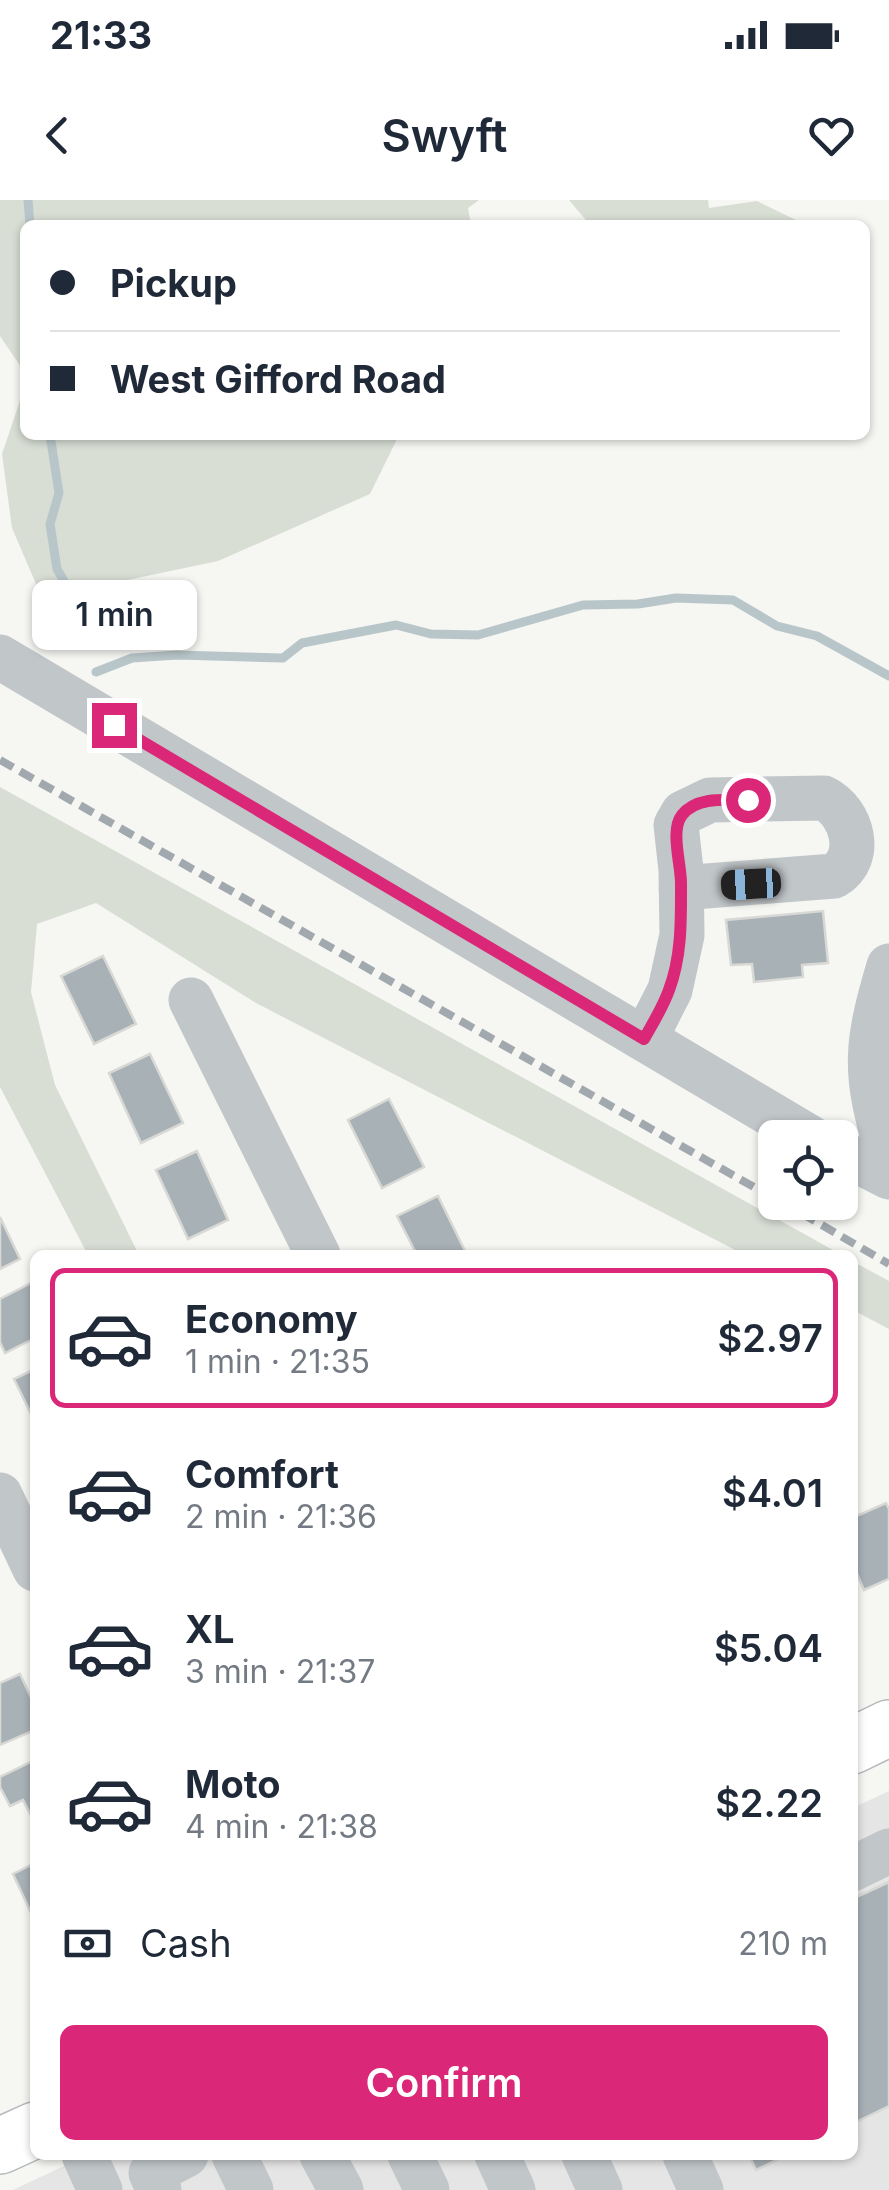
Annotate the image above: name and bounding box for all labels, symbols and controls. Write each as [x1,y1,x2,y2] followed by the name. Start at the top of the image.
[50,12,152,58] text: 21:33
[30,108,85,163] icon: back
[382,108,507,163] text: Swyft
[804,108,859,163] icon: heart
[110,260,237,306] text: Pickup
[110,356,446,402] text: West Gifford Road
[32,580,196,650] callout: 1 min
[75,595,154,634] text: 1 min
[92,703,137,748] route end
[726,778,771,823] route start
[720,867,782,901] car
[758,1120,858,1220] map controls
[758,1120,858,1220] button: locate
[65,1293,155,1383] icon: car
[185,1296,358,1342] text: Economy
[717,1315,823,1361] text: $2.97
[185,1342,370,1381] text: 1 min · 21:35
[65,1448,155,1538] icon: car
[185,1451,339,1497] text: Comfort
[722,1470,823,1516] text: $4.01
[185,1497,377,1536] text: 2 min · 21:36
[65,1603,155,1693] icon: car
[185,1606,235,1652] text: XL
[714,1625,823,1671] text: $5.04
[185,1652,375,1691] text: 3 min · 21:37
[65,1758,155,1848] icon: car
[185,1761,281,1807] text: Moto
[715,1780,823,1826] text: $2.22
[185,1807,378,1846] text: 4 min · 21:38
[60,1916,115,1971] icon: cash
[140,1920,232,1966] text: Cash
[738,1924,828,1963] text: 210 m
[60,2025,828,2140] button: Confirm

